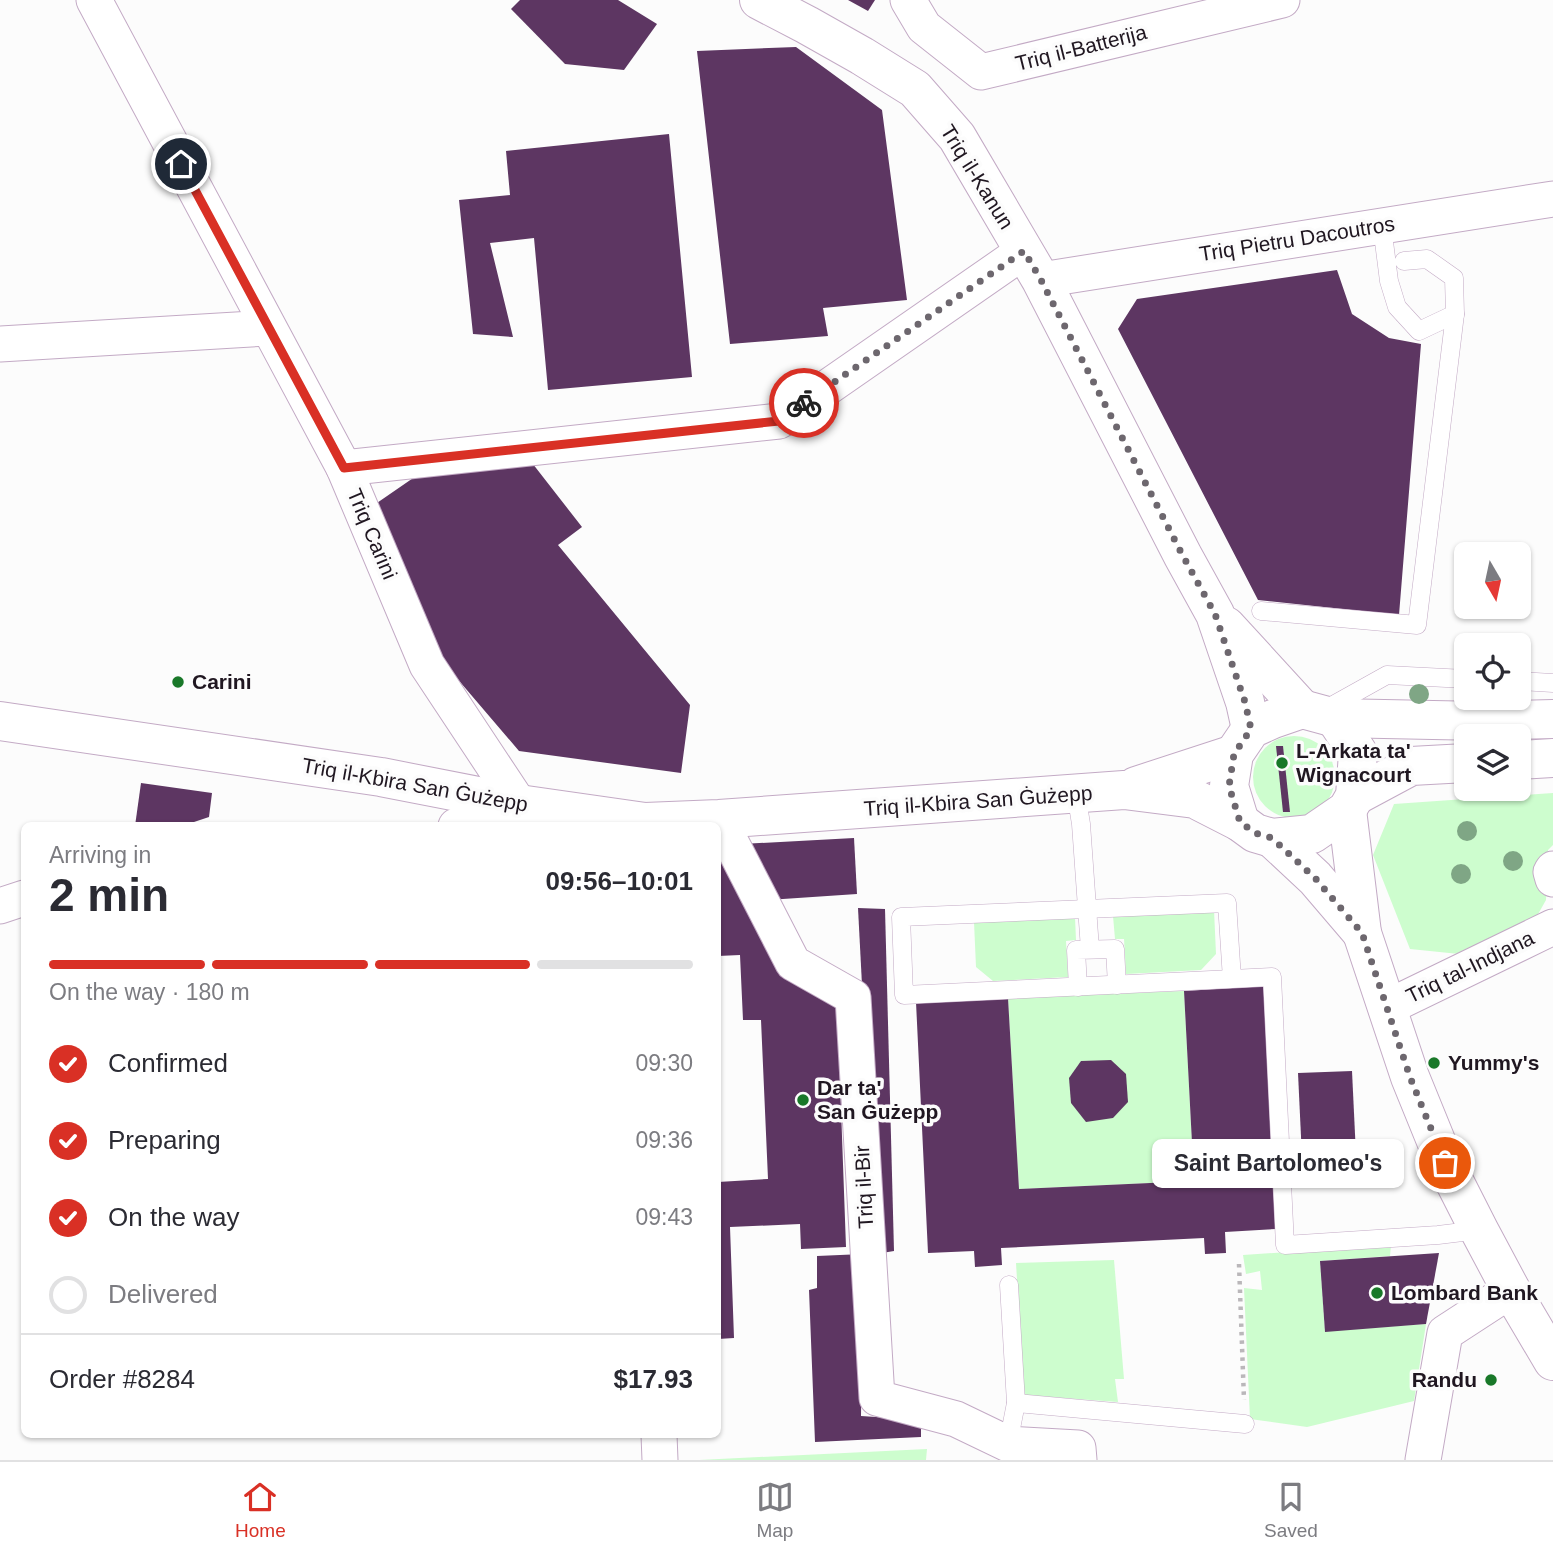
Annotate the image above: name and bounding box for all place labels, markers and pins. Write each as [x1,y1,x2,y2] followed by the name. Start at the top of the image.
[151,134,211,194] pin
[192,670,252,693] place label: Carini
[170,674,186,690] marker: Carini
[1296,739,1411,786] place label: L-Arkata ta' Wignacourt
[1274,755,1290,771] marker: L-Arkata ta' Wignacourt
[1448,1051,1539,1074] place label: Yummy's
[1426,1055,1442,1071] marker: Yummy's
[817,1076,938,1123] place label: Dar ta' San Ġużepp
[795,1092,811,1108] marker: Dar ta' San Ġużepp
[1415,1133,1475,1193] pin
[1151,1138,1403,1188] callout: Saint Bartolomeo's
[1391,1281,1538,1304] place label: Lombard Bank
[1369,1285,1385,1301] marker: Lombard Bank
[1412,1368,1477,1391] place label: Randu
[1483,1372,1499,1388] marker: Randu

